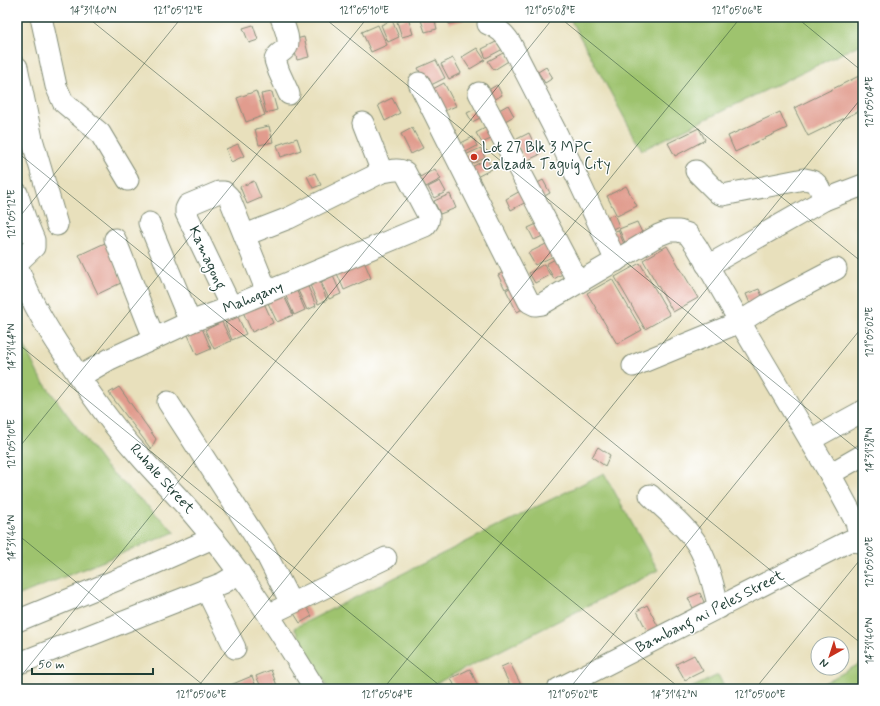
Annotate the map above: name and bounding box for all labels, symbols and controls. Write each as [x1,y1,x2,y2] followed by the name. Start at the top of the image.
[70,4,117,18] text: 14°31'40"N
[153,4,203,18] text: 121°05'12"E
[339,4,389,18] text: 121°05'10"E
[525,4,575,18] text: 121°05'08"E
[712,4,762,18] text: 121°05'06"E
[863,76,877,128] text: 121°05'04"E
[482,138,611,176] place label: Lot 27 Blk 3 MPC Calzada Taguig City
[469,152,479,162] marker: Lot 27 Blk 3 MPC Calzada Taguig City
[5,189,19,239] text: 121°05'12"E
[183,223,230,293] street label: Kamagong
[220,277,286,319] street label: Mahogany
[863,307,877,357] text: 121°05'02"E
[5,323,19,371] text: 14°31'44"N
[5,419,19,469] text: 121°05'10"E
[863,427,877,473] text: 14°31'38"N
[125,440,199,519] street label: Ruhale Street
[5,514,19,561] text: 14°31'46"N
[863,536,877,587] text: 121°05'00"E
[632,566,788,659] street label: Bambang ni Peles Street
[863,617,877,664] text: 14°31'40"N
[810,636,850,676] north arrow
[32,650,153,676] scale bar
[817,655,832,671] text: N
[38,657,65,673] text: 50 m
[176,688,226,702] text: 121°05'06"E
[361,688,413,702] text: 121°05'04"E
[548,688,598,702] text: 121°05'02"E
[651,688,697,702] text: 14°31'42"N
[735,688,786,702] text: 121°05'00"E

